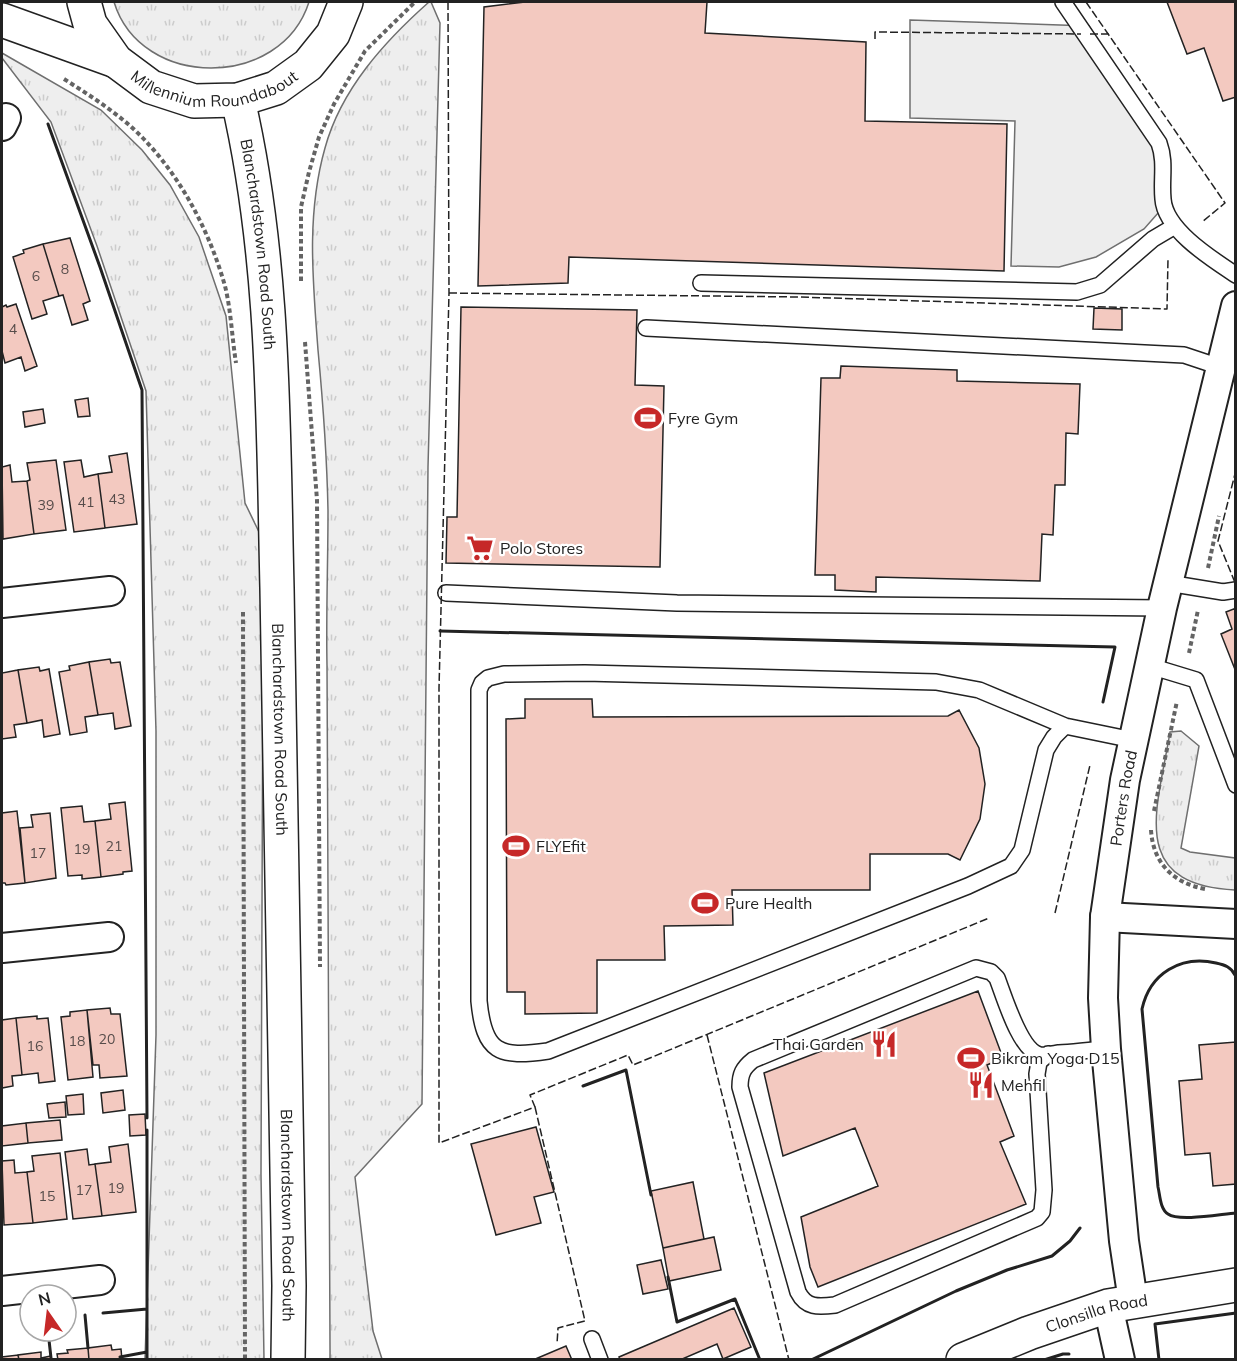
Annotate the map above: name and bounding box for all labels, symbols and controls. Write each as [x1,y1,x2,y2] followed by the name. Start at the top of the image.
[127,59,303,79] street label: Millennium Roundabout
[127,66,302,111] text: Millennium Roundabout
[236,137,280,350] street label: Blanchardstown Road South
[61,260,69,278] house number: 8
[32,267,40,285] house number: 6
[9,320,18,338] house number: 4
[633,403,663,433] sports icon: Fyre Gym
[668,408,738,428] place label: Fyre Gym
[109,490,125,508] house number: 43
[78,493,94,511] house number: 41
[38,496,54,514] house number: 39
[465,533,495,563] supermarket icon: Polo Stores
[500,538,583,558] place label: Polo Stores
[268,623,292,836] street label: Blanchardstown Road South
[1106,748,1141,847] street label: Porters Road
[501,831,531,861] sports icon: FLYEfit
[536,836,586,856] place label: FLYEfit
[106,837,122,855] house number: 21
[74,840,90,858] house number: 19
[30,844,46,862] house number: 17
[690,888,720,918] sports icon: Pure Health
[725,893,812,913] place label: Pure Health
[869,1029,899,1059] restaurant icon: Thai Garden
[99,1030,115,1048] house number: 20
[69,1032,85,1050] house number: 18
[773,1034,864,1054] place label: Thai Garden
[27,1037,43,1055] house number: 16
[956,1043,986,1073] sports icon: Bikram Yoga D15
[991,1048,1120,1068] place label: Bikram Yoga D15
[966,1070,996,1100] restaurant icon: Mehfil
[1001,1075,1046,1095] place label: Mehfil
[277,1109,299,1322] street label: Blanchardstown Road South
[108,1179,124,1197] house number: 19
[76,1181,92,1199] house number: 17
[39,1187,55,1205] house number: 15
[18,1283,78,1343] north arrow
[36,1287,53,1310] text: N
[1043,1290,1149,1337] street label: Clonsilla Road

